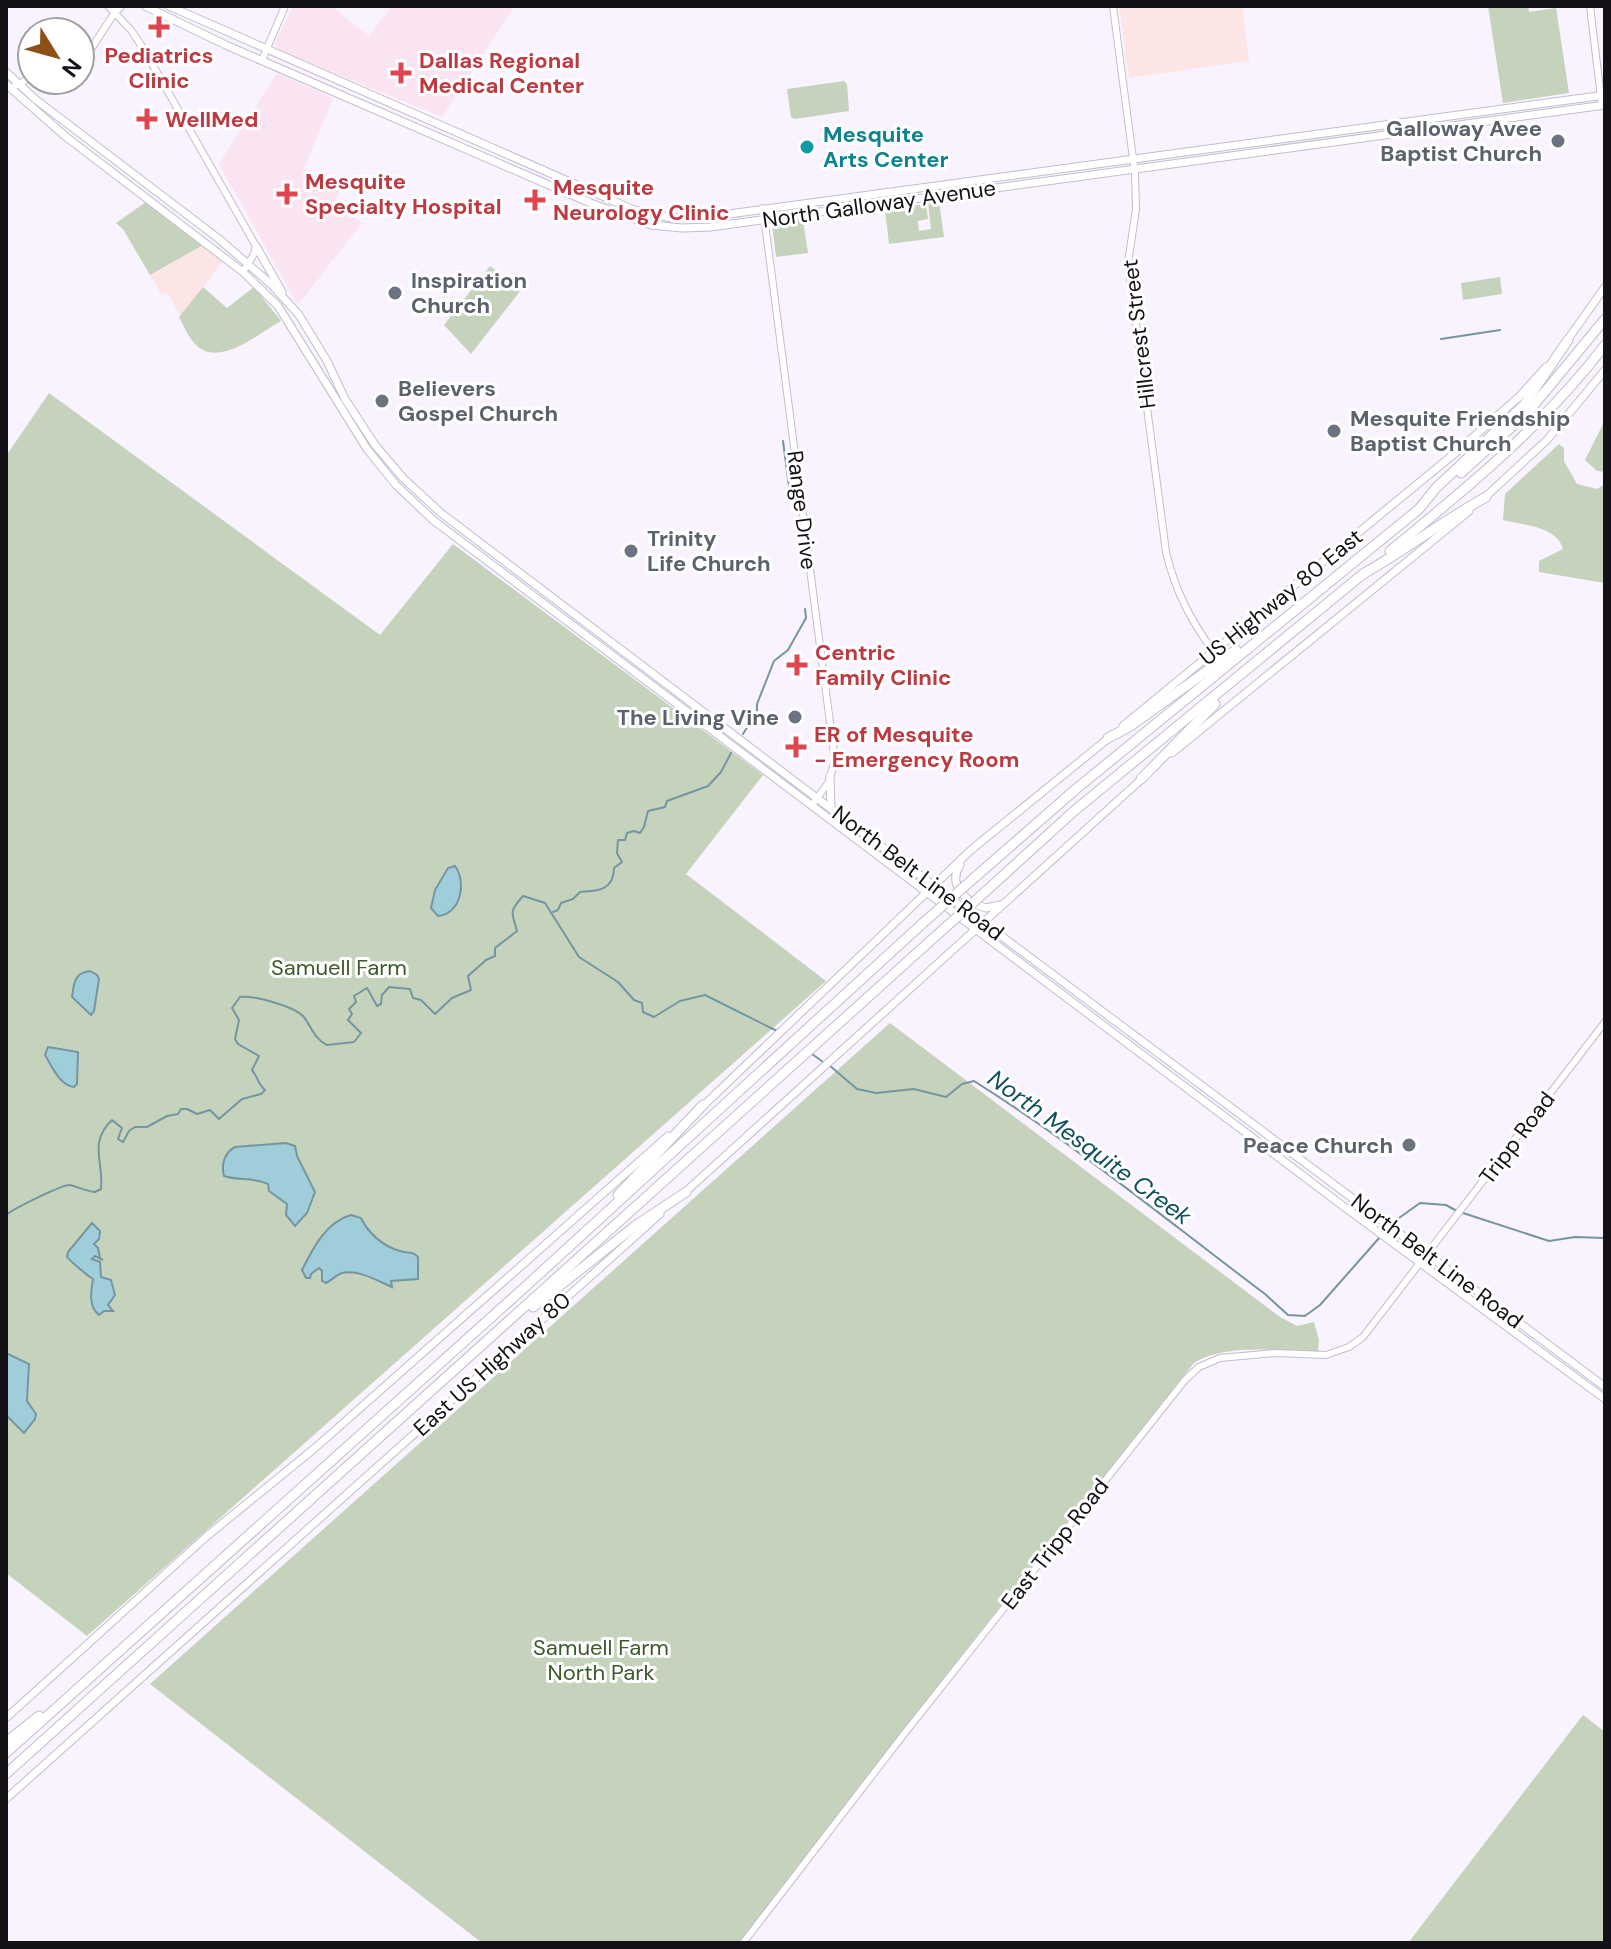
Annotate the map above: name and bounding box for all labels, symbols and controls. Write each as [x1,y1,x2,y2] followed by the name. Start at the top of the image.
[16,16,96,96] north arrow
[148,16,170,38] marker: Pediatrics Clinic
[104,41,214,95] place label: Pediatrics Clinic
[419,46,584,100] place label: Dallas Regional Medical Center
[55,53,88,83] text: N
[390,62,412,84] marker: Dallas Regional Medical Center
[165,105,258,134] place label: WellMed
[136,108,158,130] marker: WellMed
[1380,114,1542,168] place label: Galloway Avee Baptist Church
[823,120,949,174] place label: Mesquite Arts Center
[1549,132,1567,150] marker: Galloway Avee Baptist Church
[798,138,816,156] marker: Mesquite Arts Center
[305,167,502,221] place label: Mesquite Specialty Hospital
[553,173,729,227] place label: Mesquite Neurology Clinic
[760,173,998,235] street label: North Galloway Avenue
[276,183,298,205] marker: Mesquite Specialty Hospital
[524,189,546,211] marker: Mesquite Neurology Clinic
[1115,258,1163,410] street label: Hillcrest Street
[411,266,527,320] place label: Inspiration Church
[386,284,404,302] marker: Inspiration Church
[398,374,558,428] place label: Believers Gospel Church
[373,392,391,410] marker: Believers Gospel Church
[1350,404,1570,458] place label: Mesquite Friendship Baptist Church
[1325,422,1343,440] marker: Mesquite Friendship Baptist Church
[780,449,824,571] street label: Range Drive
[1193,522,1369,672] street label: US Highway 80 East
[647,524,771,578] place label: Trinity Life Church
[622,542,640,560] marker: Trinity Life Church
[815,638,951,692] place label: Centric Family Clinic
[786,654,808,676] marker: Centric Family Clinic
[617,703,779,732] place label: The Living Vine
[786,708,804,726] marker: The Living Vine
[814,720,1019,774] place label: ER of Mesquite - Emergency Room
[785,736,807,758] marker: ER of Mesquite - Emergency Room
[826,799,1010,947] street label: North Belt Line Road
[271,953,407,982] park label: Samuell Farm
[982,1063,1199,1232] water label: North Mesquite Creek
[1473,1086,1561,1190] street label: Tripp Road
[1243,1131,1393,1160] place label: Peace Church
[1400,1136,1418,1154] marker: Peace Church
[1345,1187,1529,1335] street label: North Belt Line Road
[407,1286,577,1442] street label: East US Highway 80
[995,1473,1115,1615] street label: East Tripp Road
[533,1633,669,1687] park label: Samuell Farm North Park

